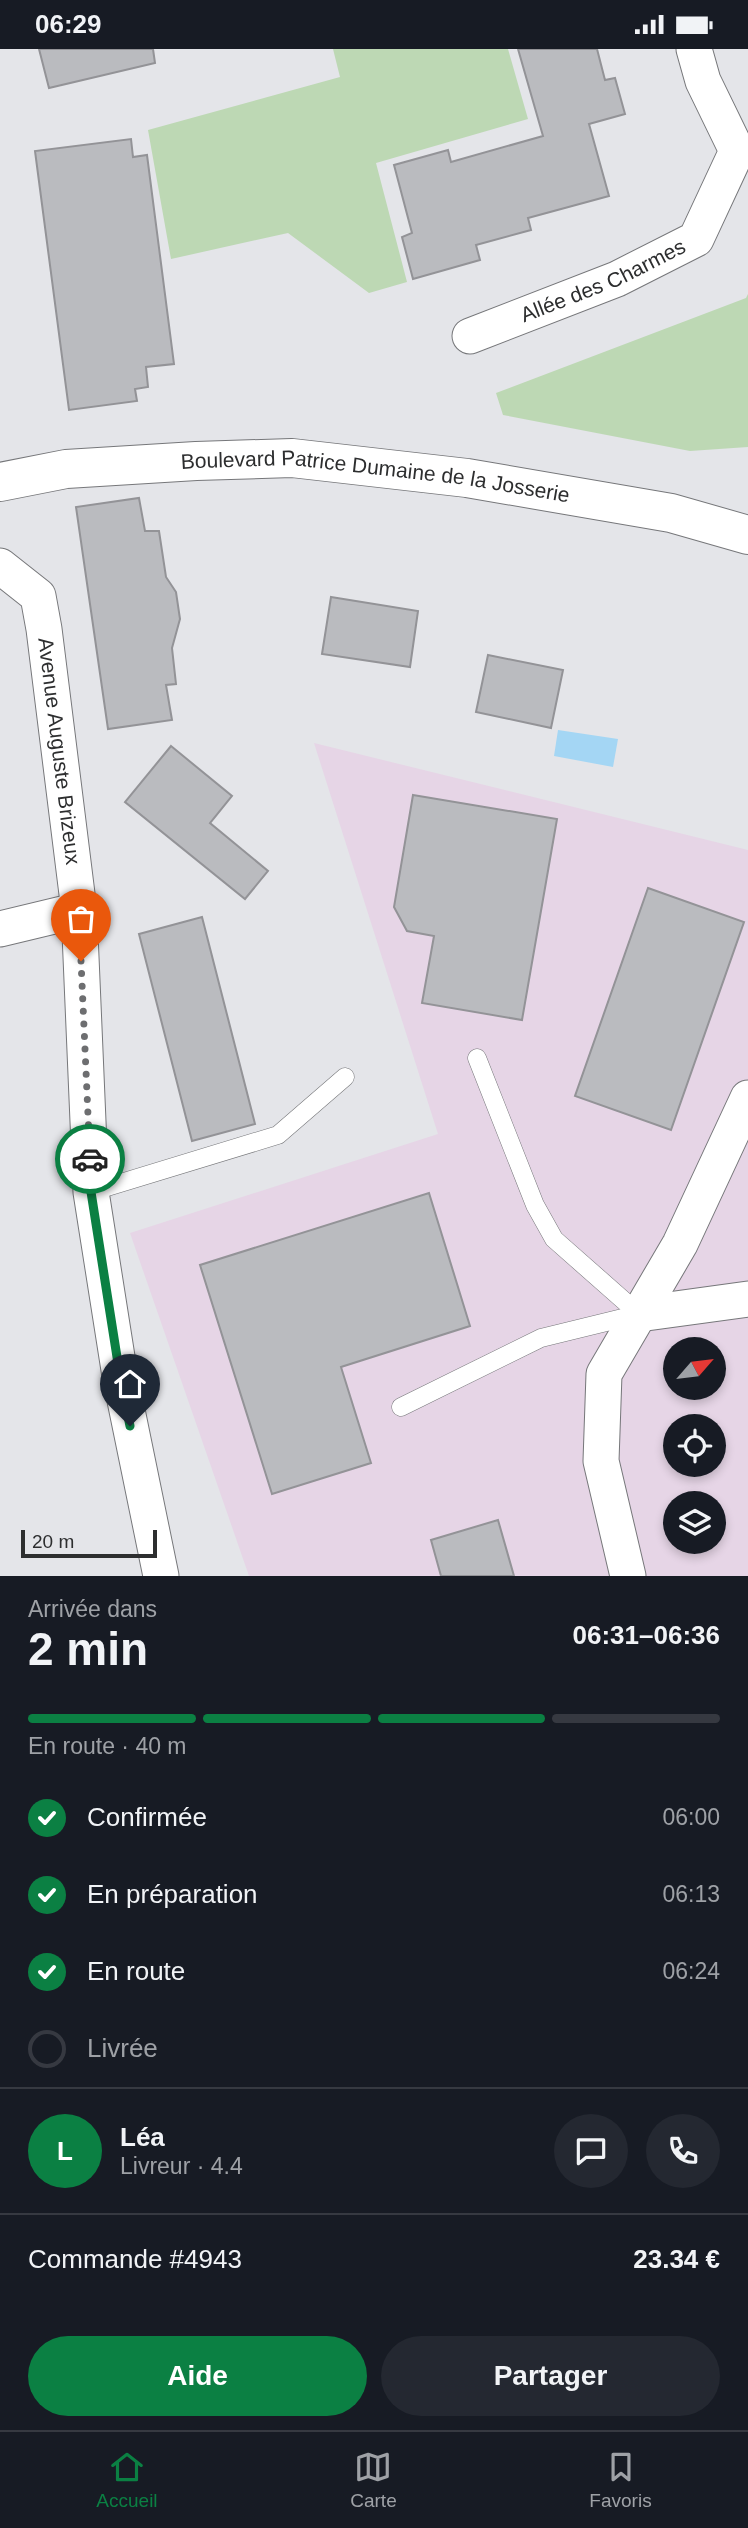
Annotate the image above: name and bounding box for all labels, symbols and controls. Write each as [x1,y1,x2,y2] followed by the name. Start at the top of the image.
[35,9,102,39] text: 06:29
[517,234,689,326] street label: Allée des Charmes
[180,446,571,506] street label: Boulevard Patrice Dumaine de la Josserie
[34,636,85,866] street label: Avenue Auguste Brizeux
[51,889,111,961] pin
[62,900,100,938] icon: bag
[55,1124,125,1194] courier
[71,1140,109,1178] icon: car
[663,1337,726,1400] north arrow
[663,1337,726,1554] map controls
[100,1354,160,1426] pin
[111,1365,149,1403] icon: home
[663,1414,726,1477] button: locate
[663,1491,726,1554] button: layers
[21,1527,158,1559] scale bar
[32,1531,74,1552] text: 20 m
[28,1596,157,1622] text: Arrivée dans
[573,1620,720,1650] text: 06:31–06:36
[28,1623,148,1675] text: 2 min
[28,1733,187,1759] text: En route · 40 m
[28,1799,66,1837] icon: check
[87,1802,207,1832] text: Confirmée
[662,1804,720,1830] text: 06:00
[28,1876,66,1914] icon: check
[87,1879,258,1909] text: En préparation
[662,1881,720,1907] text: 06:13
[28,1953,66,1991] icon: check
[87,1956,185,1986] text: En route
[662,1958,720,1984] text: 06:24
[87,2033,158,2063] text: Livrée
[554,2114,628,2188] button: chat
[646,2114,720,2188] button: phone
[120,2122,165,2152] text: Léa
[57,2136,73,2166] text: L
[120,2153,243,2179] text: Livreur · 4.4
[28,2244,242,2274] text: Commande #4943
[633,2244,720,2274] text: 23.34 €
[28,2336,367,2416] button: Aide
[381,2336,720,2416] button: Partager
[96,2448,158,2512] tab: Accueil
[350,2448,397,2512] tab: Carte
[589,2448,652,2512] tab: Favoris

